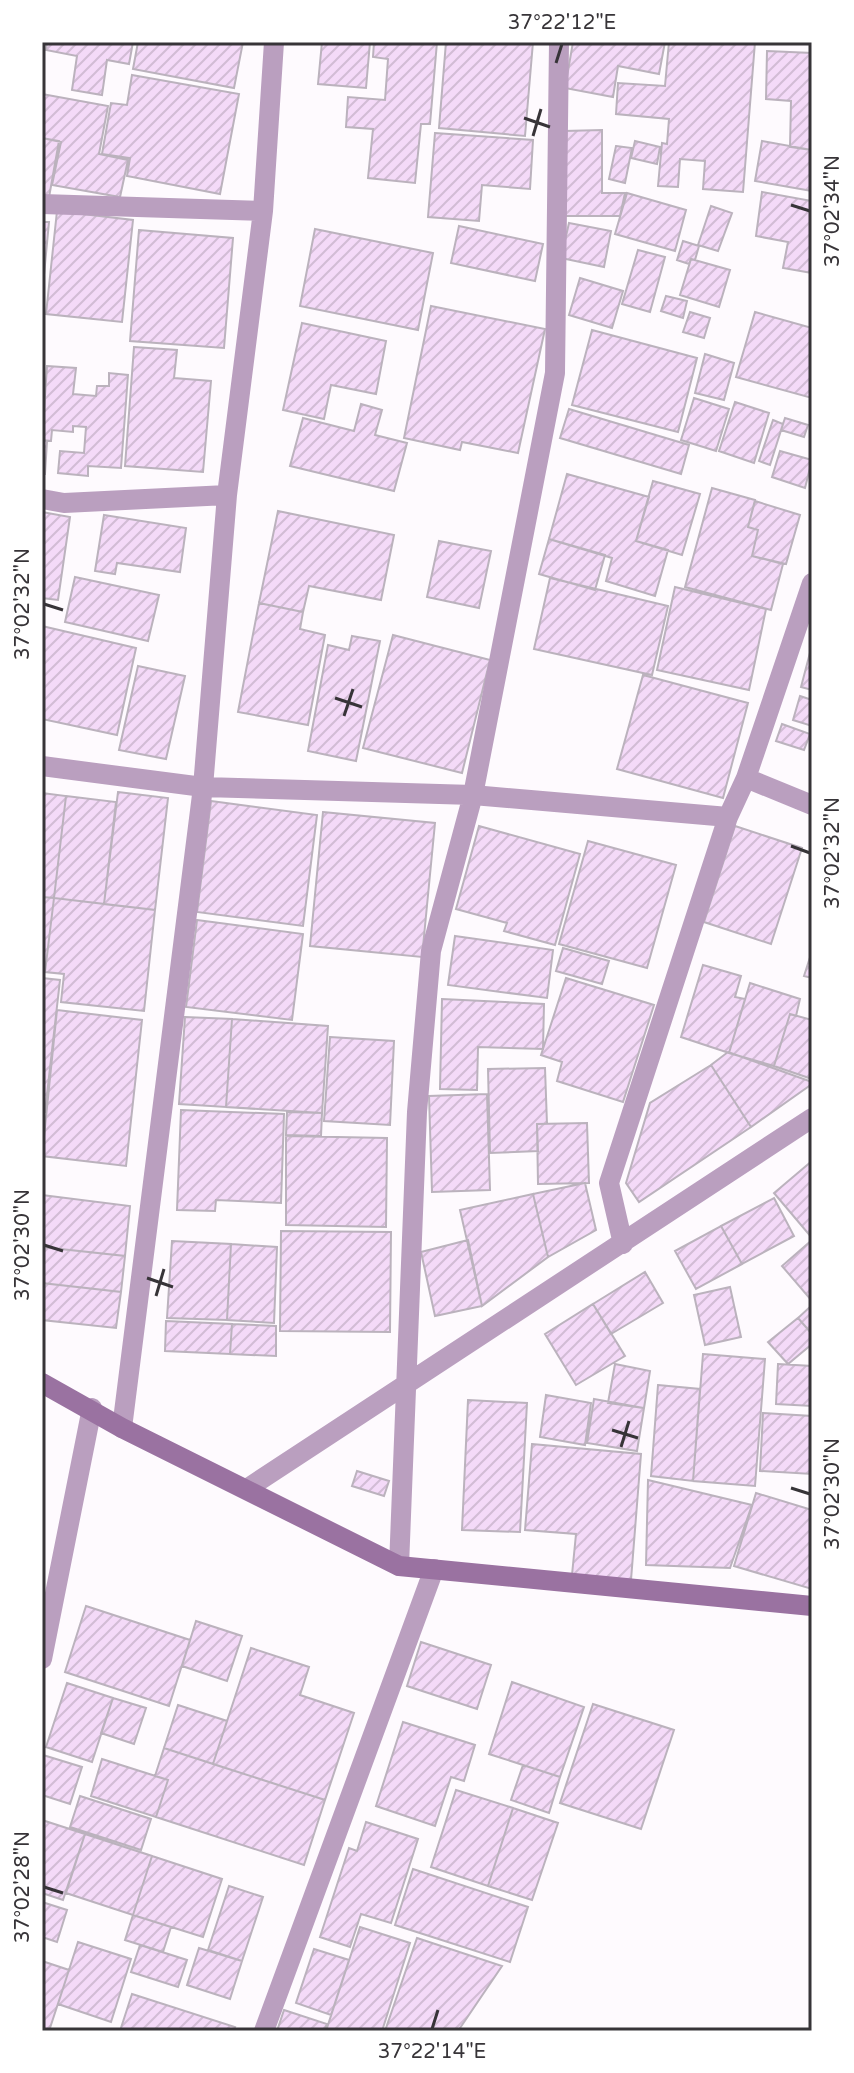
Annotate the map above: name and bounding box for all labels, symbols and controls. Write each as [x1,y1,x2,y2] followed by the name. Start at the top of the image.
[508,11,616,35] text: 37°22'12"E
[821,155,845,267] text: 37°02'34"N
[11,548,35,660] text: 37°02'32"N
[821,797,845,909] text: 37°02'32"N
[11,1189,35,1301] text: 37°02'30"N
[821,1438,845,1550] text: 37°02'30"N
[11,1831,35,1943] text: 37°02'28"N
[378,2040,486,2064] text: 37°22'14"E

